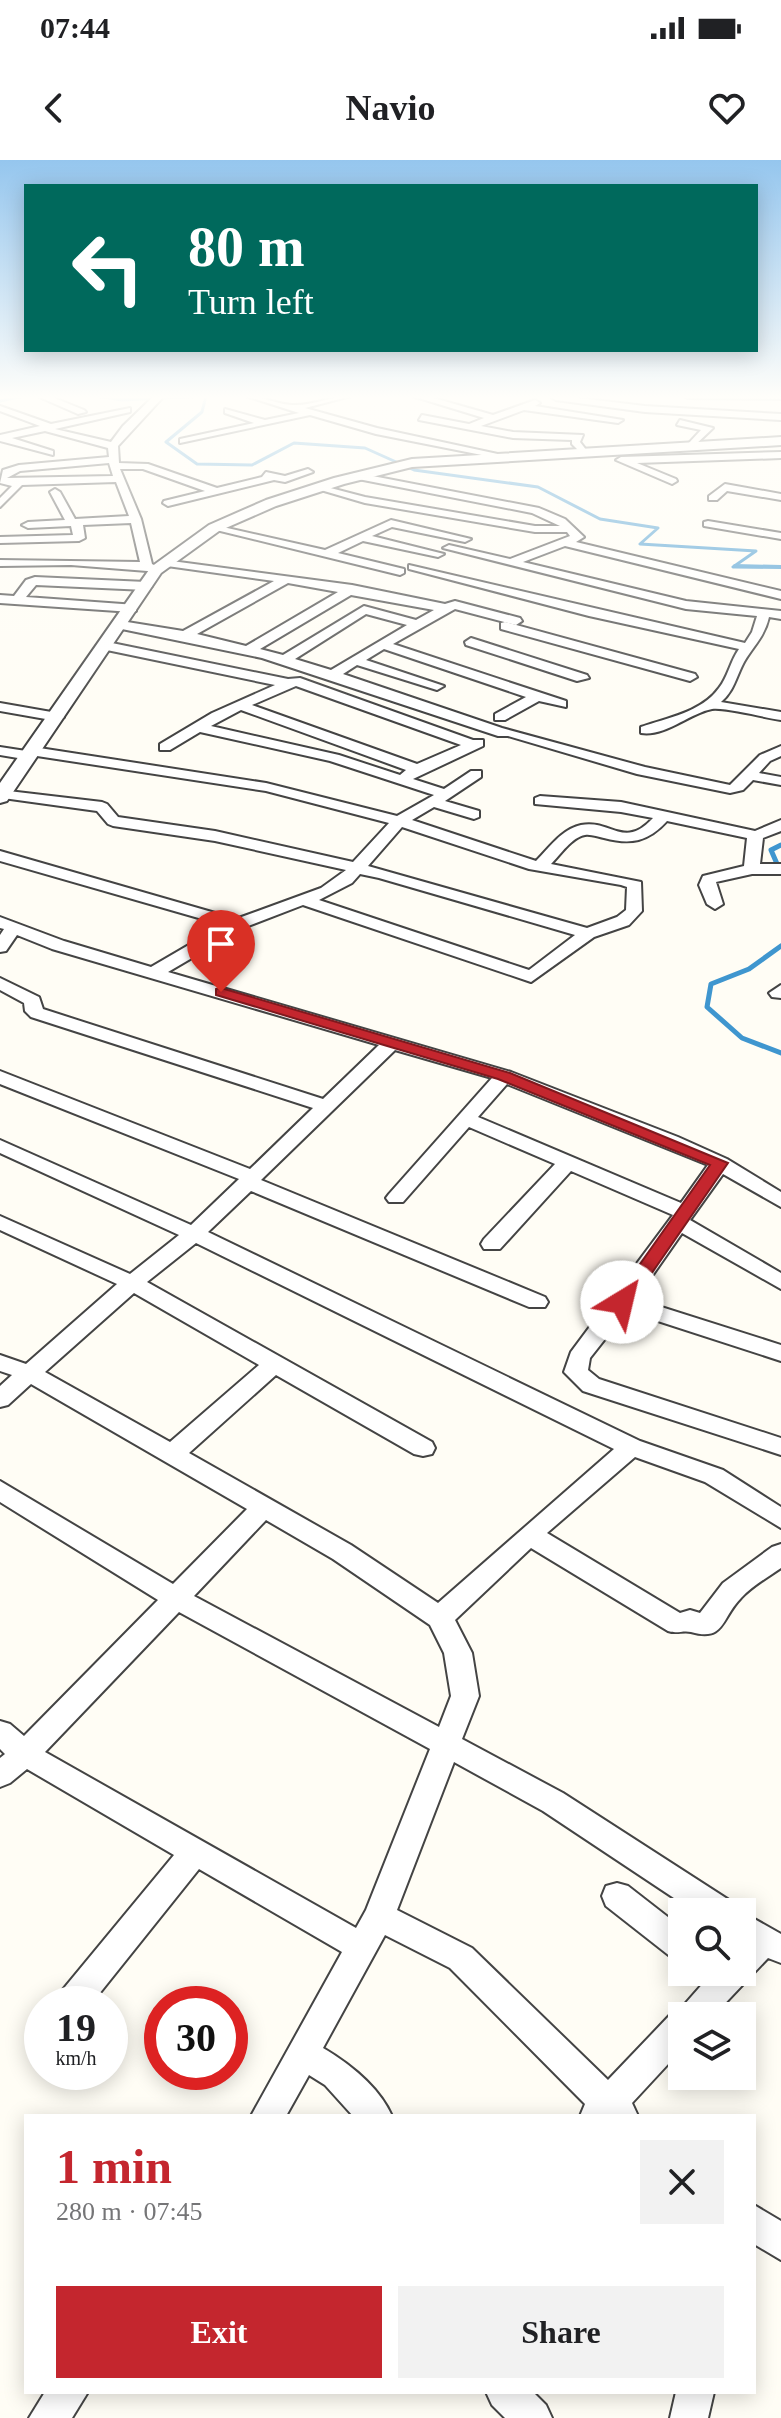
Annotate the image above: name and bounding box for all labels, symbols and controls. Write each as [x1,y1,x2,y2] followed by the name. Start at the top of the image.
[40,11,110,44] text: 07:44
[32,86,76,130] icon: back
[705,86,749,130] icon: heart
[346,88,436,128] text: Navio
[56,216,160,320] icon: left
[188,216,305,278] text: 80 m
[188,282,314,322] text: Turn left
[187,910,255,992] pin
[199,922,243,966] icon: arrive
[580,1260,664,1344] position arrow
[668,1898,756,2090] map controls
[668,1898,756,1986] button: search
[144,1986,248,2090] speed limit sign: 30
[668,2002,756,2090] button: layers
[56,2005,96,2050] text: 19
[55,2047,97,2069] text: km/h
[56,2140,172,2193] text: 1 min
[640,2140,724,2224] button: close
[56,2197,203,2226] text: 280 m · 07:45
[56,2286,382,2378] button: Exit
[398,2286,724,2378] button: Share

